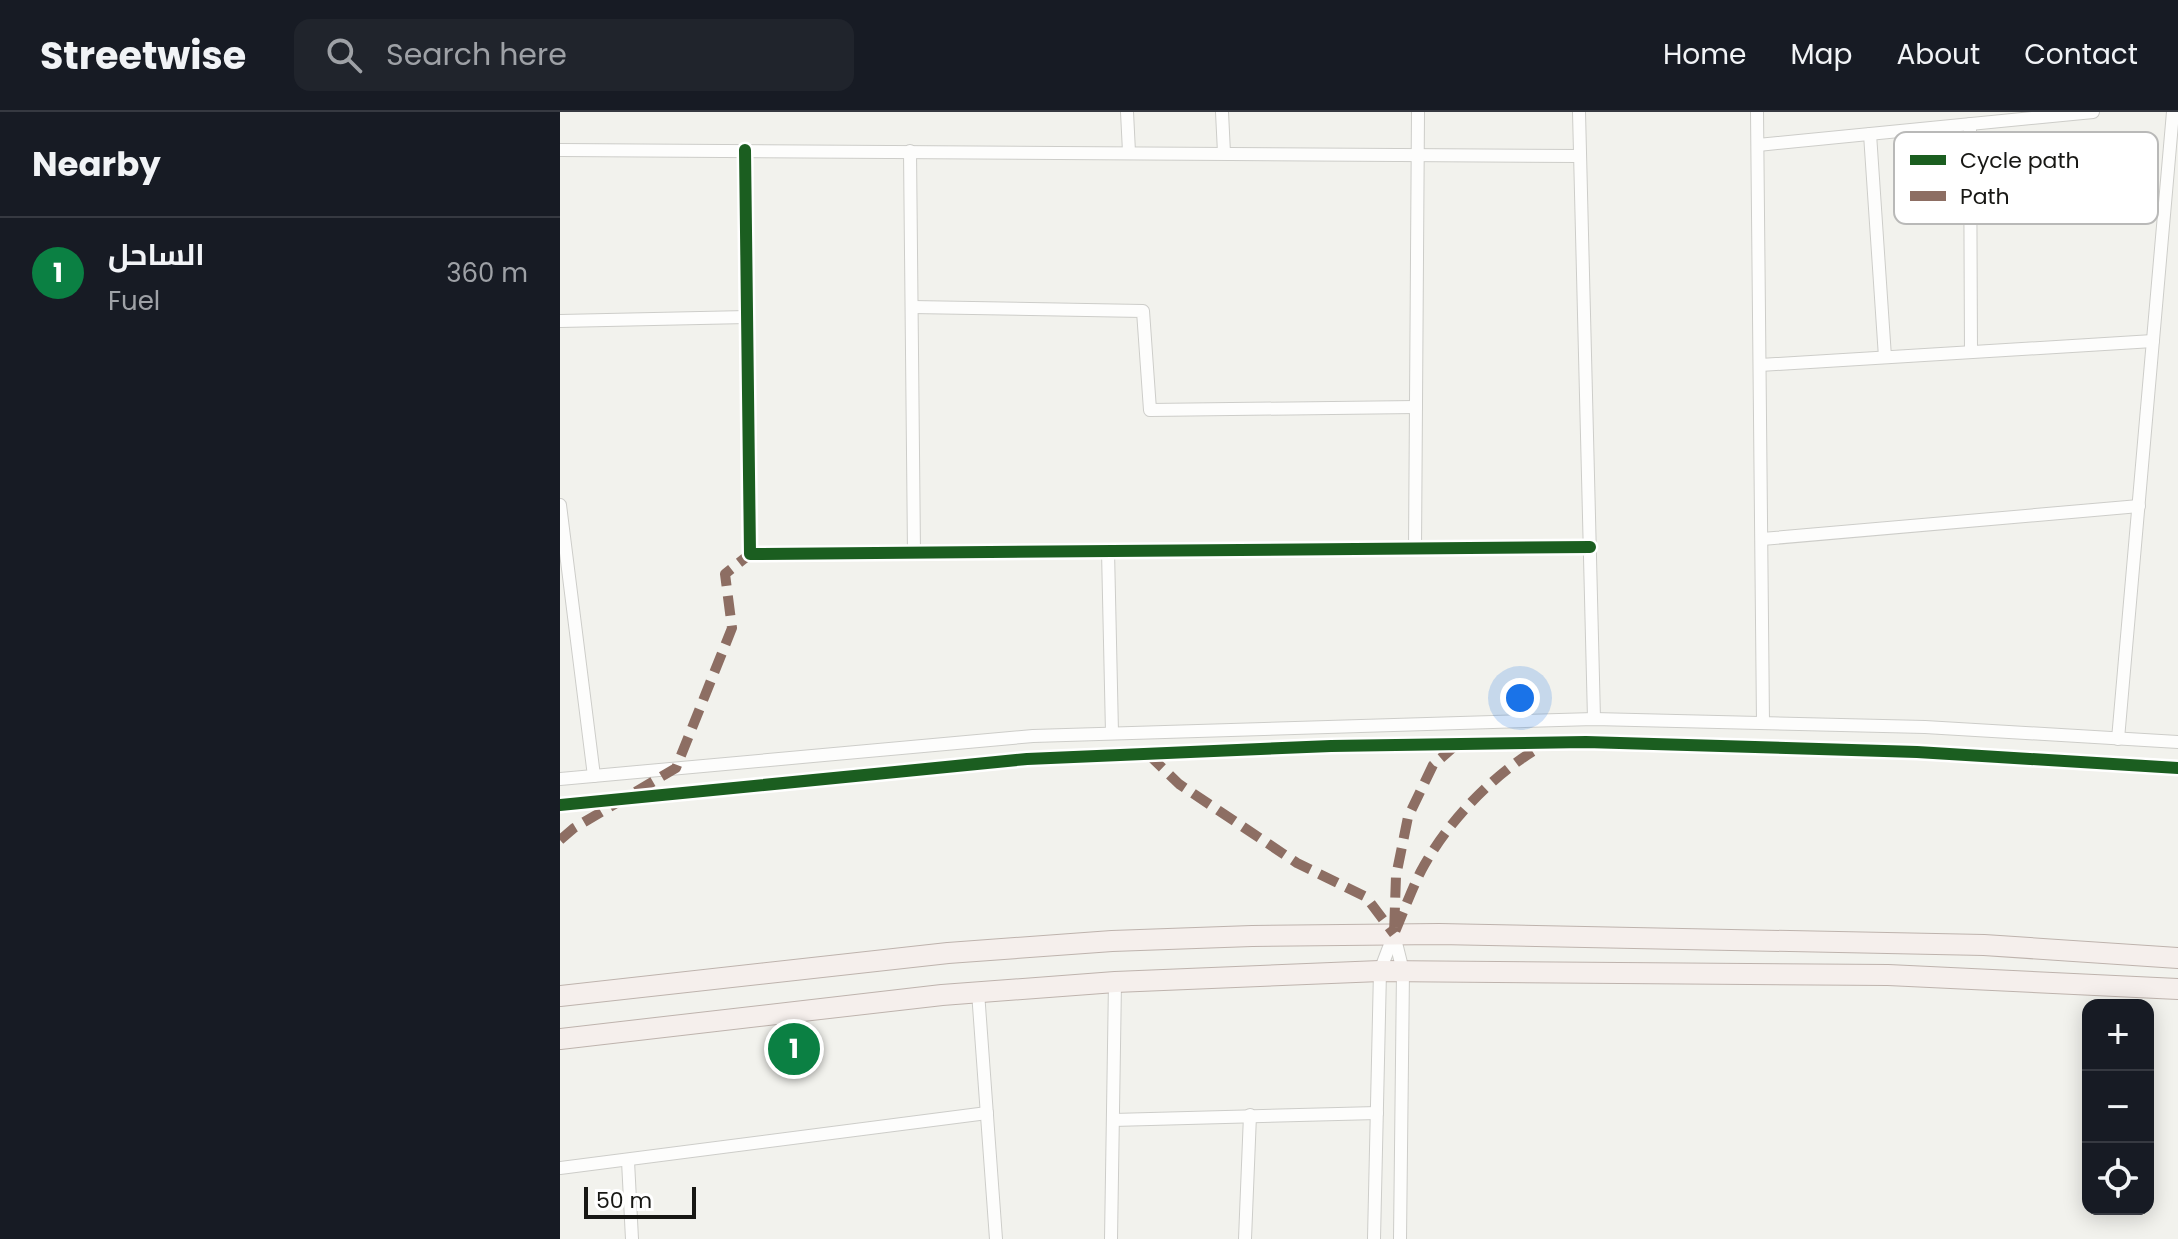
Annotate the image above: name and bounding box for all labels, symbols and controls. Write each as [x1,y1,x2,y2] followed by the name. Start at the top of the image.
[294,19,854,91] search box
[40,29,246,82] text: Streetwise
[322,33,366,77] icon: search
[386,33,567,76] text: Search here
[1663,35,1746,74] text: Home
[1790,35,1852,74] text: Map
[1896,35,1980,74] text: About
[2024,35,2138,74] text: Contact
[1894,132,2158,224] legend
[32,140,161,188] text: Nearby
[1960,145,2079,176] text: Cycle path
[1960,181,2010,212] text: Path
[108,233,205,276] text: الساحل
[53,255,63,291] text: 1
[446,255,528,291] text: 360 m
[108,283,160,319] text: Fuel
[1500,678,1540,718] your location
[2082,999,2154,1215] map controls
[2082,999,2154,1071] button: +
[768,1019,820,1079] pin: 1
[2082,1071,2154,1143] button: −
[2082,1143,2154,1215] button: locate
[584,1183,696,1219] scale bar
[596,1185,652,1216] text: 50 m

